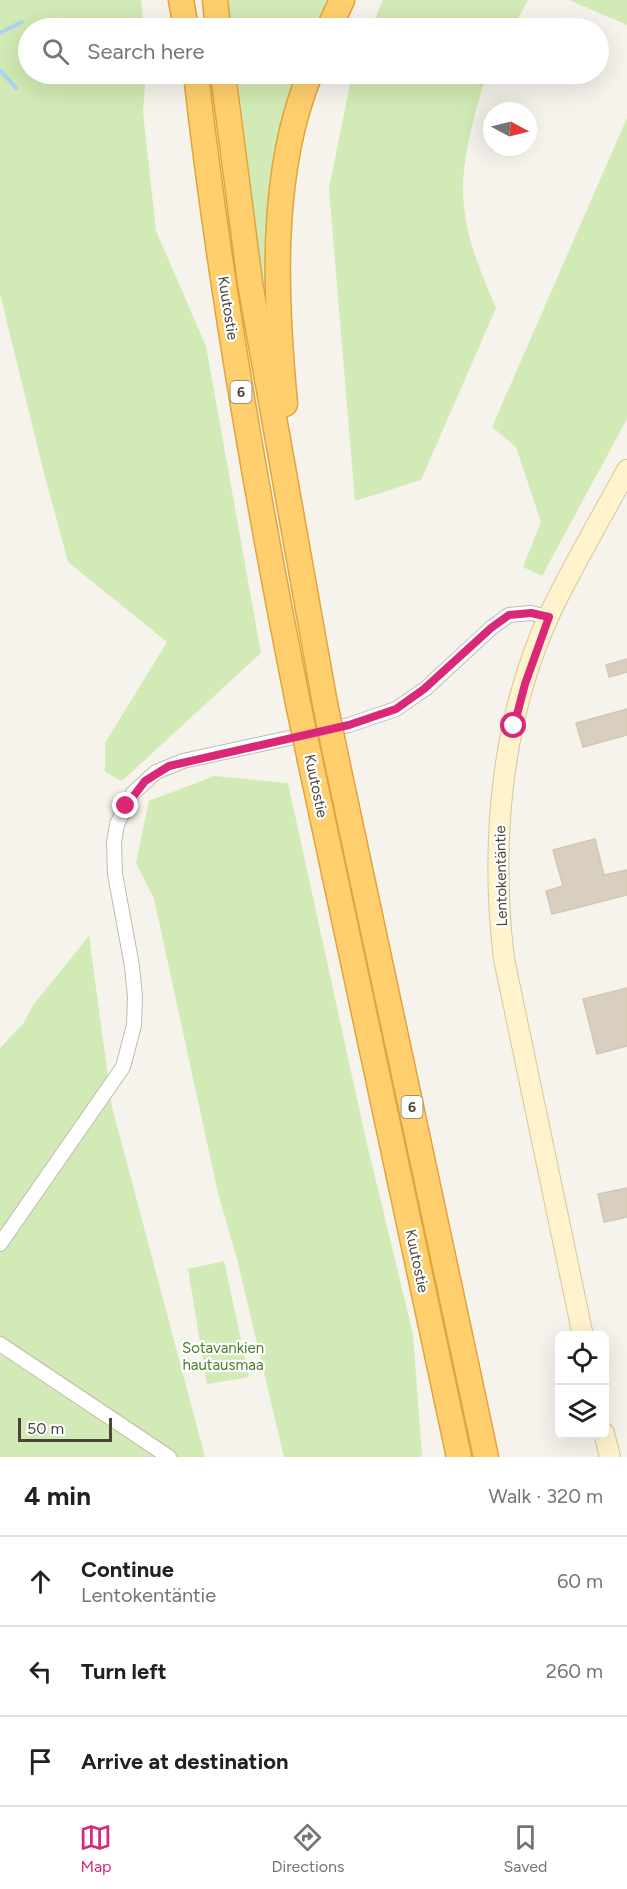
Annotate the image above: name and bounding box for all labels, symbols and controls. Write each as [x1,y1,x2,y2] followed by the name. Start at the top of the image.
[18,18,609,84] search box
[39,35,72,68] icon: search
[87,38,205,65] text: Search here
[483,102,537,156] north arrow
[214,275,242,341] street label: Kuutostie
[230,381,252,403] road number: 6
[500,712,526,738] route start
[300,753,332,819] street label: Kuutostie
[112,792,138,818] route end
[491,825,511,927] street label: Lentokentäntie
[402,1096,422,1118] road number: 6
[401,1228,433,1294] street label: Kuutostie
[555,1331,609,1439] map controls
[555,1331,609,1385] button: locate
[182,1339,264,1374] park label: Sotavankien hautausmaa
[555,1385,609,1439] button: layers
[18,1415,112,1442] scale bar
[27,1419,64,1438] text: 50 m
[24,1480,91,1512] text: 4 min
[489,1484,603,1508] text: Walk · 320 m
[81,1556,174,1583] text: Continue
[24,1565,57,1598] icon: ahead
[557,1569,603,1593] text: 60 m
[81,1583,216,1607] text: Lentokentäntie
[24,1655,57,1688] icon: left
[81,1658,167,1685] text: Turn left
[546,1659,603,1683] text: 260 m
[24,1745,57,1778] icon: arrive
[81,1748,289,1775] text: Arrive at destination
[79,1821,112,1876] tab: Map
[271,1821,344,1876] tab: Directions
[503,1821,548,1876] tab: Saved

